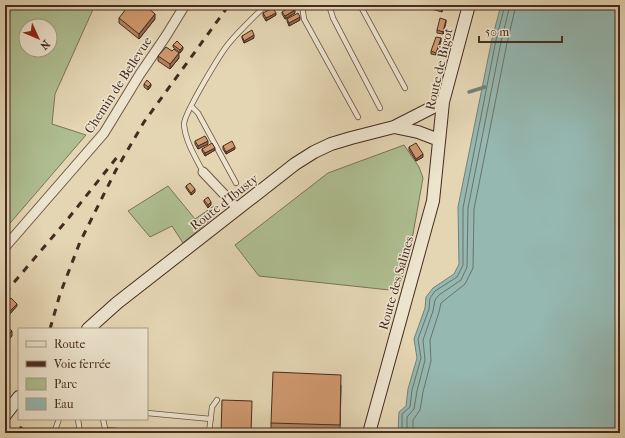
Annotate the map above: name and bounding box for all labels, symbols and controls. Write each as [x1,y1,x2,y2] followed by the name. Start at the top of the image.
[18,18,58,58] north arrow
[479,18,562,44] scale bar
[485,25,509,39] text: 50 m
[422,26,456,111] street label: Route de Bigot
[81,33,155,136] street label: Chemin de Bellevue
[37,37,52,53] text: N
[187,170,262,233] street label: Route d'Ibusty
[375,234,417,332] street label: Route des Salines
[18,328,148,420] legend
[54,337,86,351] text: Route
[53,357,111,371] text: Voie ferrée
[54,377,77,391] text: Parc
[54,397,74,411] text: Eau

